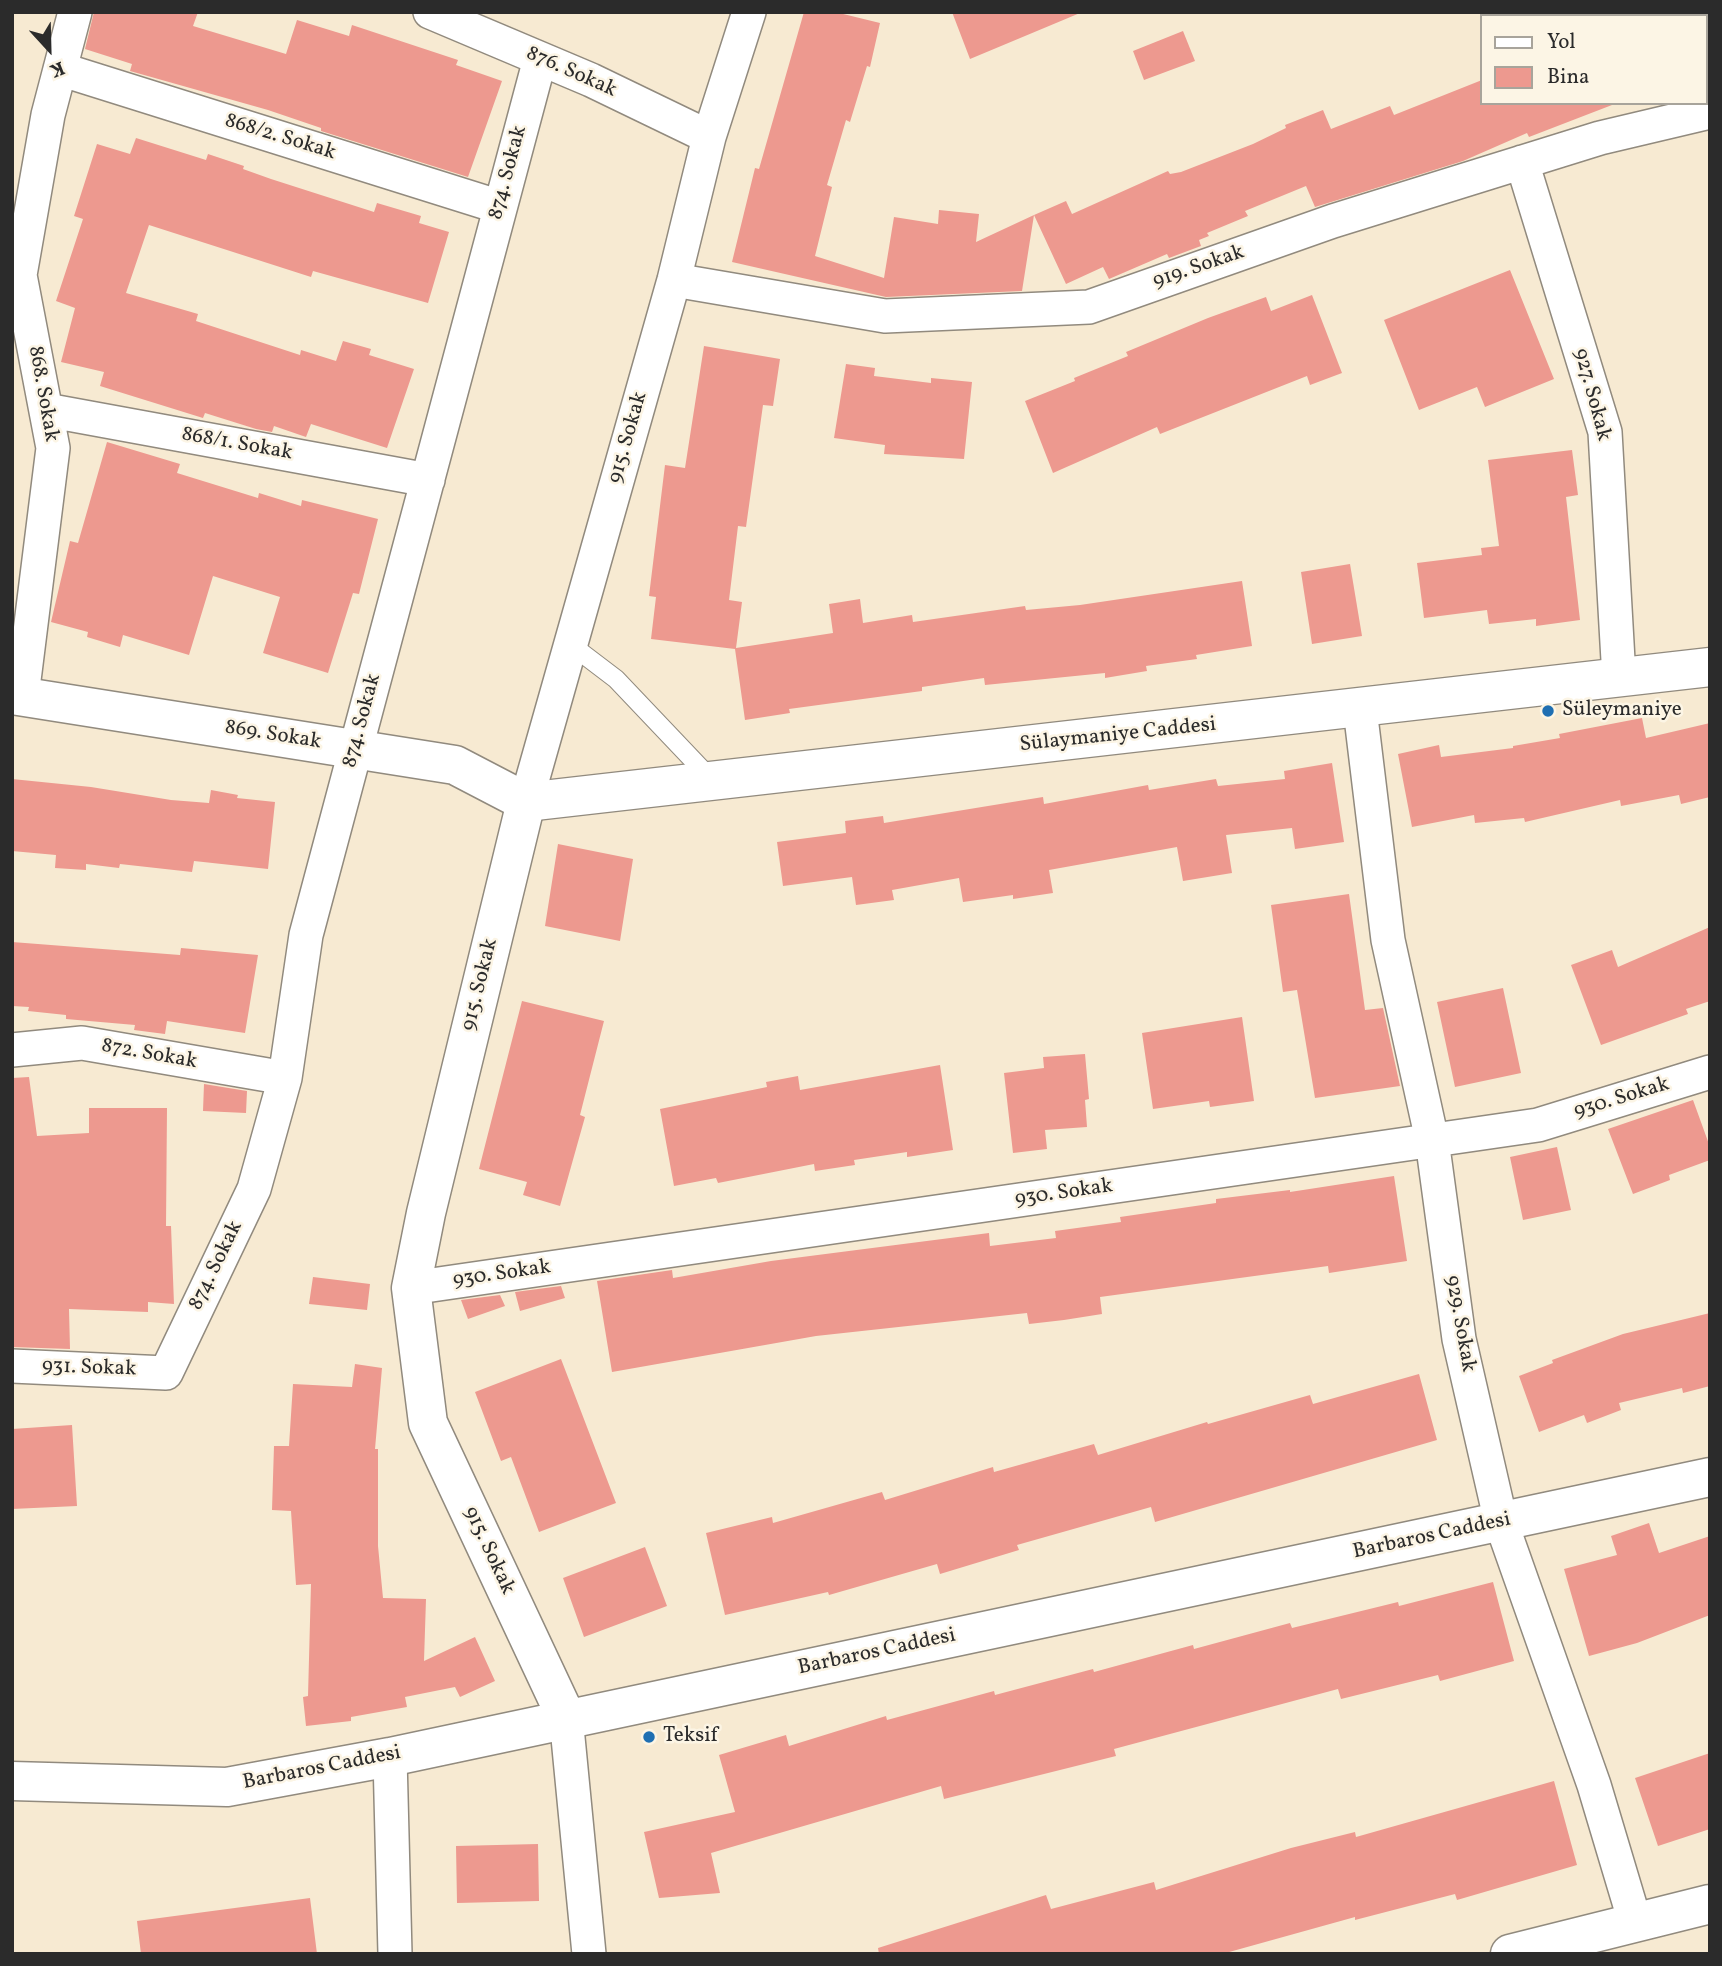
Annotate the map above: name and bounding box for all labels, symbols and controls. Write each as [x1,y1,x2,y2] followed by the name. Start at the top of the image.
[14,14,84,84] north arrow
[1480,14,1708,105] legend
[1547,28,1576,57] text: Yol
[522,42,620,104] street label: 876. Sokak
[46,54,68,83] text: K
[1547,63,1589,92] text: Bina
[221,109,339,167] street label: 868/2. Sokak
[484,123,534,223] street label: 874. Sokak
[1150,241,1248,295] street label: 919. Sokak
[21,344,63,444] street label: 868. Sokak
[1567,346,1615,444] street label: 927. Sokak
[604,389,654,487] street label: 915. Sokak
[180,423,294,467] street label: 868/1. Sokak
[338,671,388,771] street label: 874. Sokak
[1562,698,1682,724] place label: Süleymaniye
[1540,703,1556,719] marker: Süleymaniye
[1019,713,1217,759] street label: Sülaymaniye Caddesi
[223,716,323,756] street label: 869. Sokak
[457,936,505,1034] street label: 915. Sokak
[99,1034,199,1076] street label: 872. Sokak
[1571,1073,1673,1125] street label: 930. Sokak
[1013,1175,1115,1213] street label: 930. Sokak
[185,1217,249,1315] street label: 874. Sokak
[451,1256,553,1294] street label: 930. Sokak
[1438,1274,1480,1374] street label: 929. Sokak
[41,1355,137,1383] street label: 931. Sokak
[457,1503,519,1599] street label: 915. Sokak
[1351,1508,1513,1566] street label: Barbaros Caddesi
[796,1624,958,1682] street label: Barbaros Caddesi
[663,1724,718,1750] place label: Teksif
[641,1729,657,1745] marker: Teksif
[241,1741,403,1797] street label: Barbaros Caddesi

